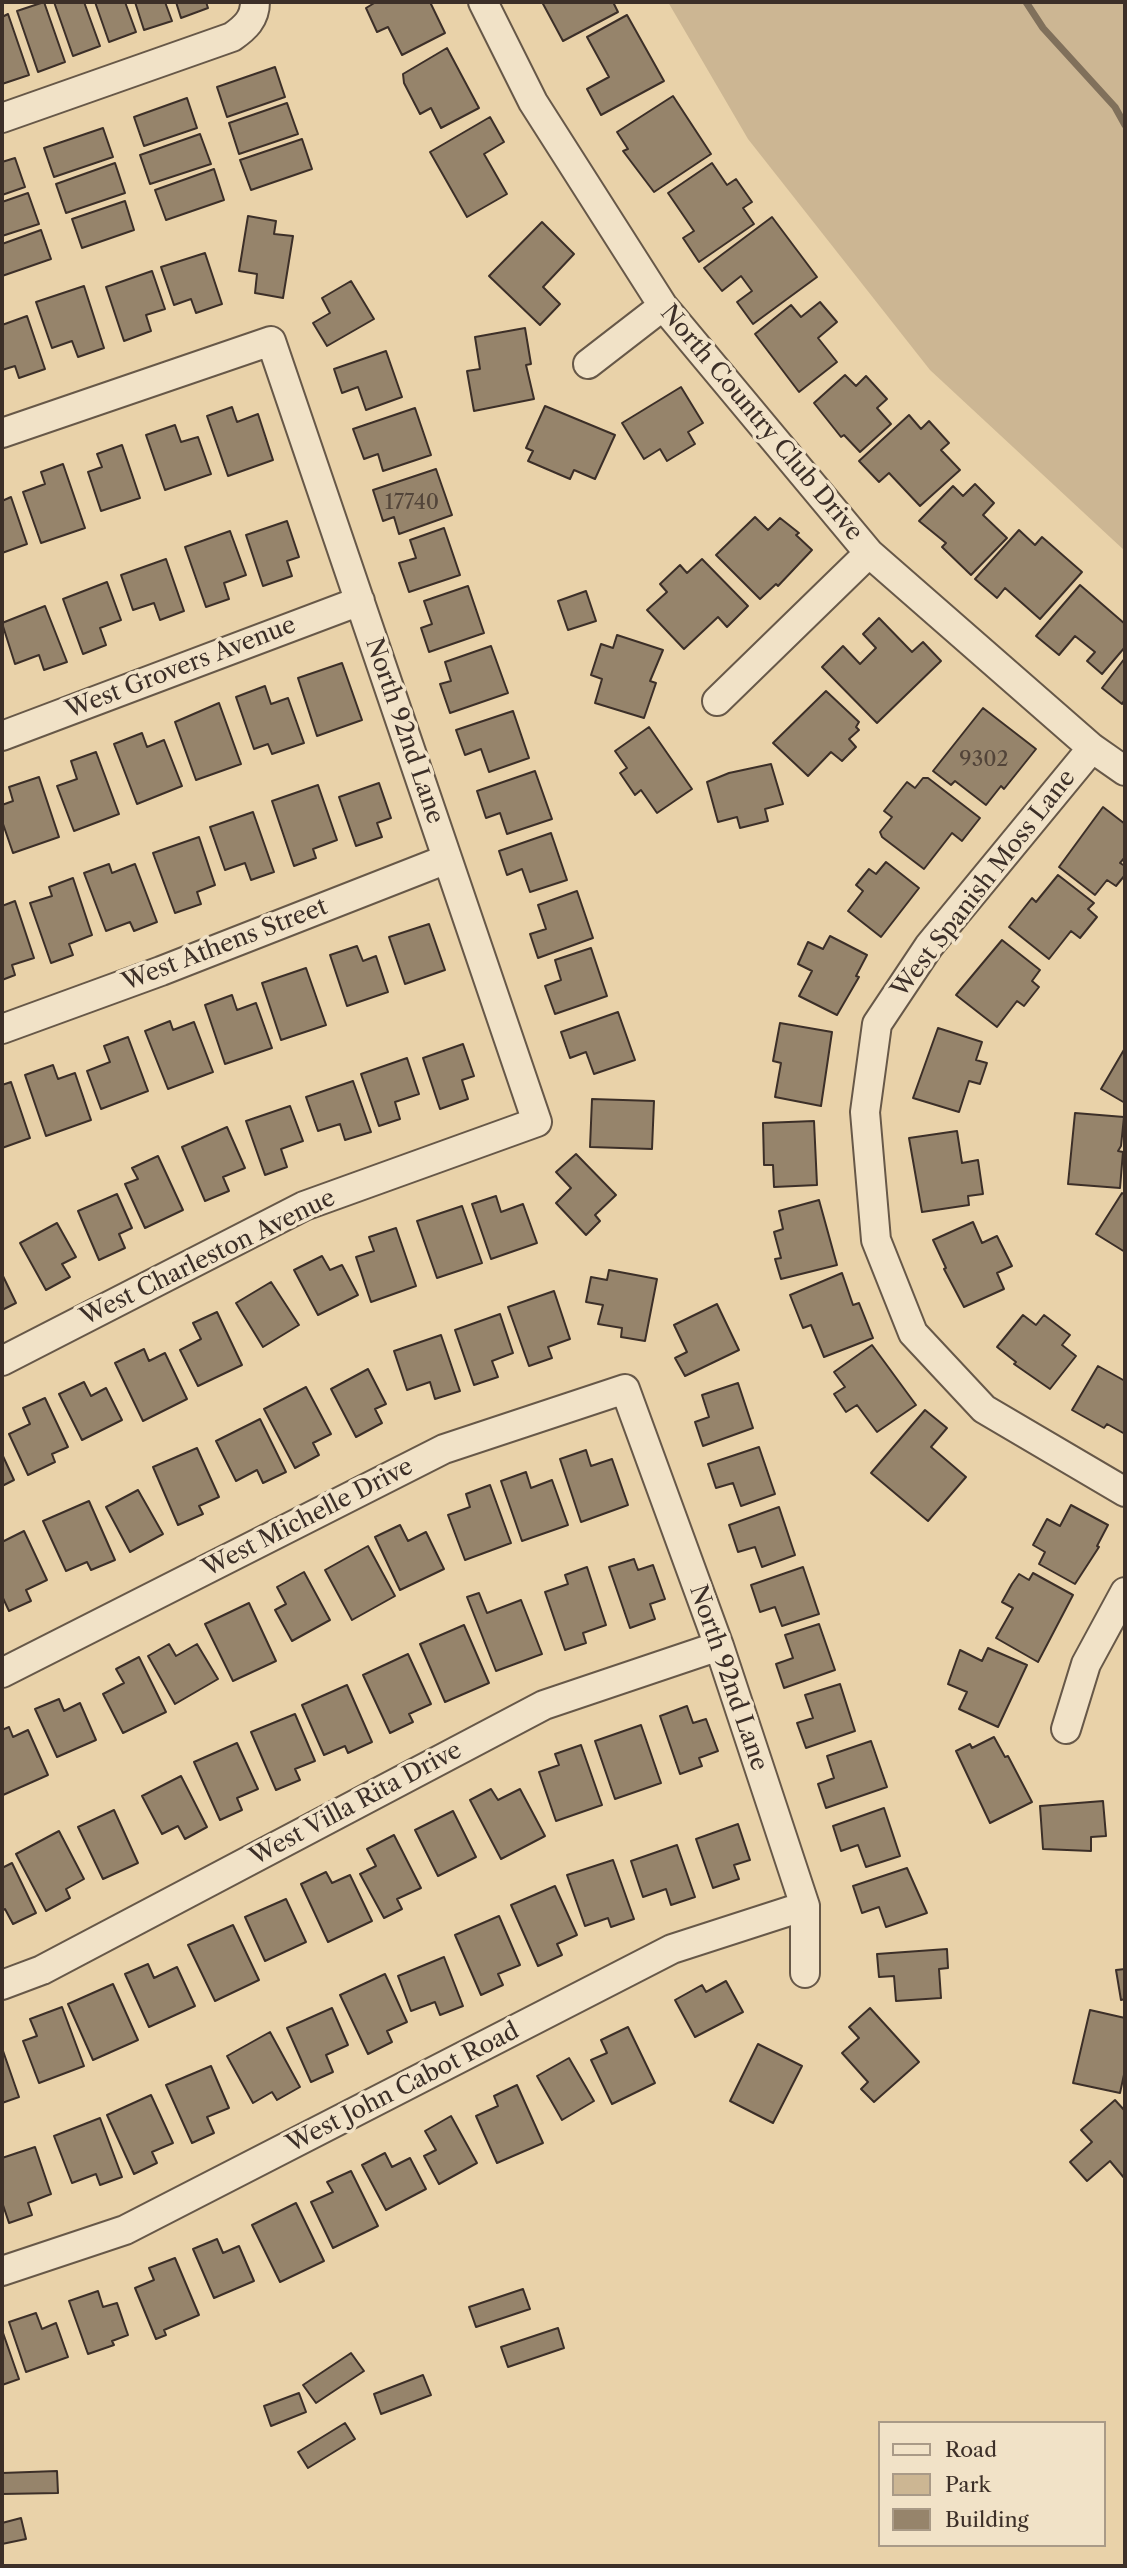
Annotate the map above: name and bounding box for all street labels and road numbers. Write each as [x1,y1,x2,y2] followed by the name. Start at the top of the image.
[654,299,868,547] street label: North Country Club Drive
[62,611,300,725] street label: West Grovers Avenue
[359,634,449,828] street label: North 92nd Lane
[886,764,1082,1004] street label: West Spanish Moss Lane
[118,893,332,997] street label: West Athens Street
[76,1184,340,1332] street label: West Charleston Avenue
[198,1453,418,1583] street label: West Michelle Drive
[683,1581,773,1775] street label: North 92nd Lane
[245,1736,467,1872] street label: West Villa Rita Drive
[282,2017,524,2159] street label: West John Cabot Road

